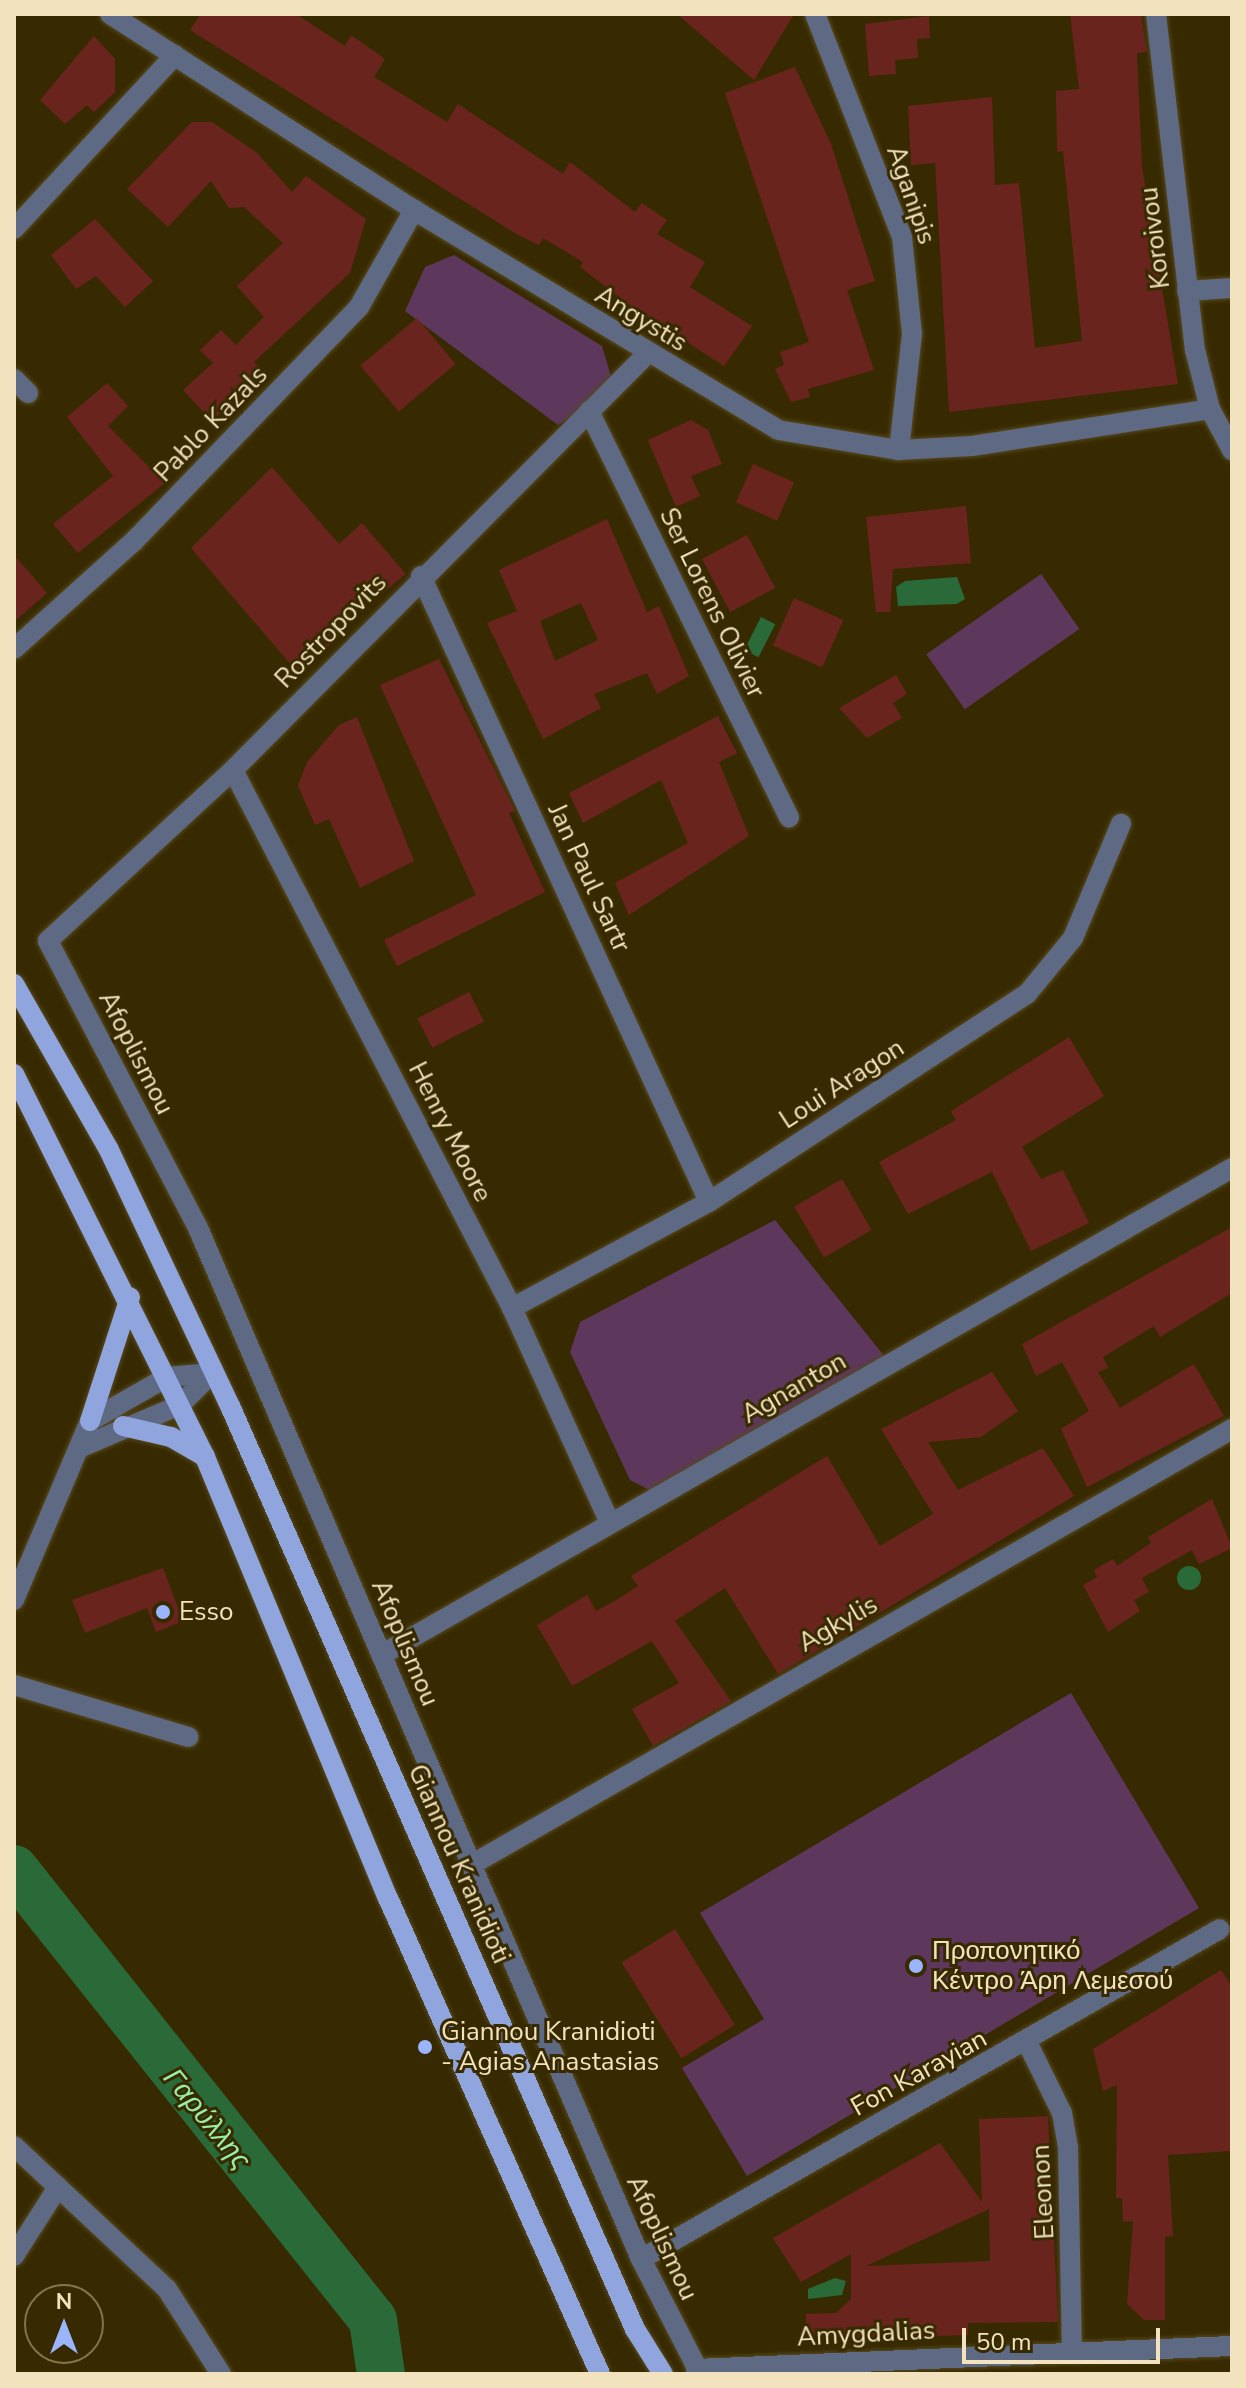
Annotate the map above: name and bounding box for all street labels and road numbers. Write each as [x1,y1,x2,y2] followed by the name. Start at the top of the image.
[880,142,942,248] street label: Aganipis
[1133,185,1177,291] street label: Koroivou
[589,279,693,359] street label: Angystis
[148,359,274,489] street label: Pablo Kazals
[653,503,771,703] street label: Ser Lorens Olivier
[269,567,393,695] street label: Rostropovits
[541,799,637,957] street label: Jan Paul Sartr
[92,986,180,1120] street label: Afoplismou
[774,1032,910,1136] street label: Loui Aragon
[401,1057,499,1207] street label: Henry Moore
[736,1346,852,1430] street label: Agnanton
[364,1575,446,1711] street label: Afoplismou
[793,1589,883,1659] street label: Agkylis
[401,1760,517,1968] street label: Giannou Kranidioti
[846,2023,992,2123] street label: Fon Karayian
[1025,2144,1061,2240] street label: Eleonon
[620,2171,704,2305] street label: Afoplismou
[796,2315,936,2353] street label: Amygdalias

